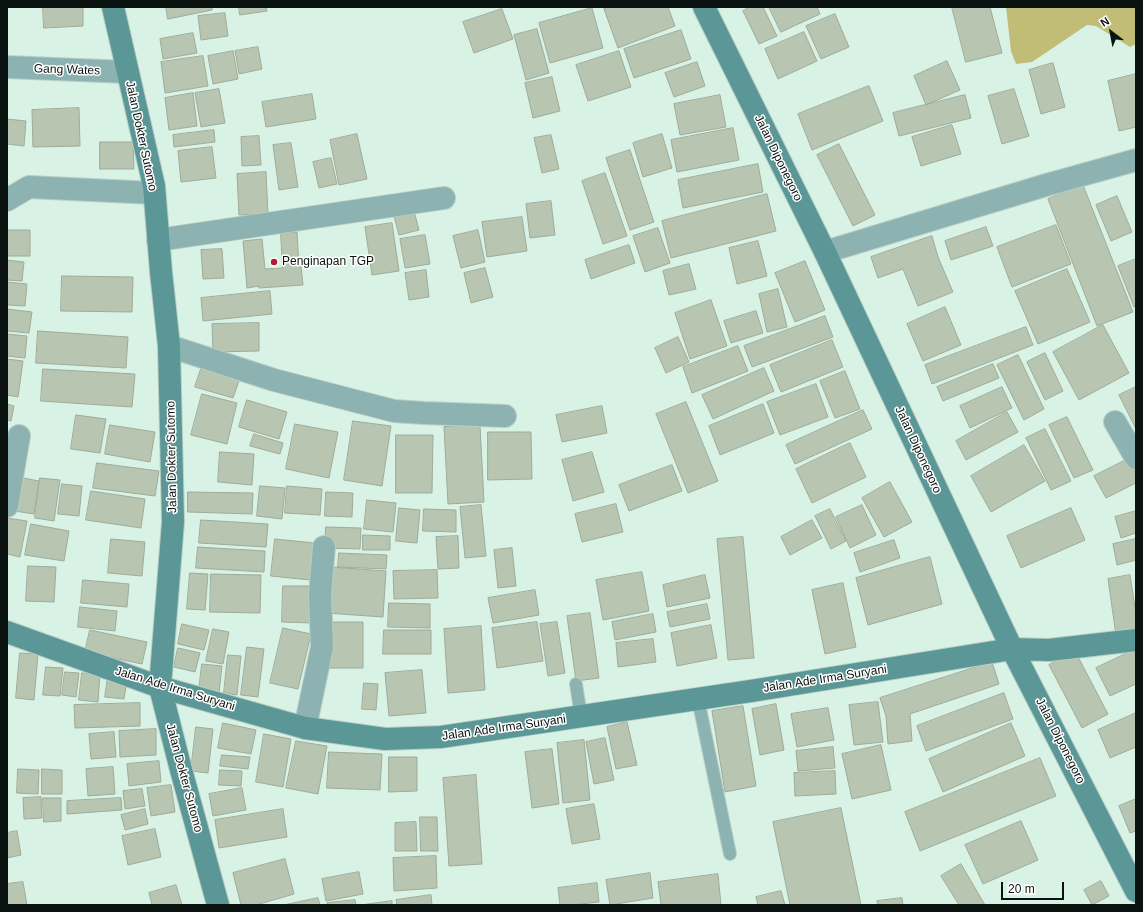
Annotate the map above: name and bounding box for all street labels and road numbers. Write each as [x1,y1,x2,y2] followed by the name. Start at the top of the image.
[34,62,100,78] street label: Gang Wates
[122,80,160,192] street label: Jalan Dokter Sutomo
[751,113,805,203] street label: Jalan Diponegoro
[164,401,180,513] street label: Jalan Dokter Sutomo
[892,404,944,496] street label: Jalan Diponegoro
[762,662,888,696] street label: Jalan Ade Irma Suryani
[113,664,237,714] street label: Jalan Ade Irma Suryani
[1032,696,1088,786] street label: Jalan Diponegoro
[441,712,567,744] street label: Jalan Ade Irma Suryani
[163,722,205,834] street label: Jalan Dokter Sutomo

